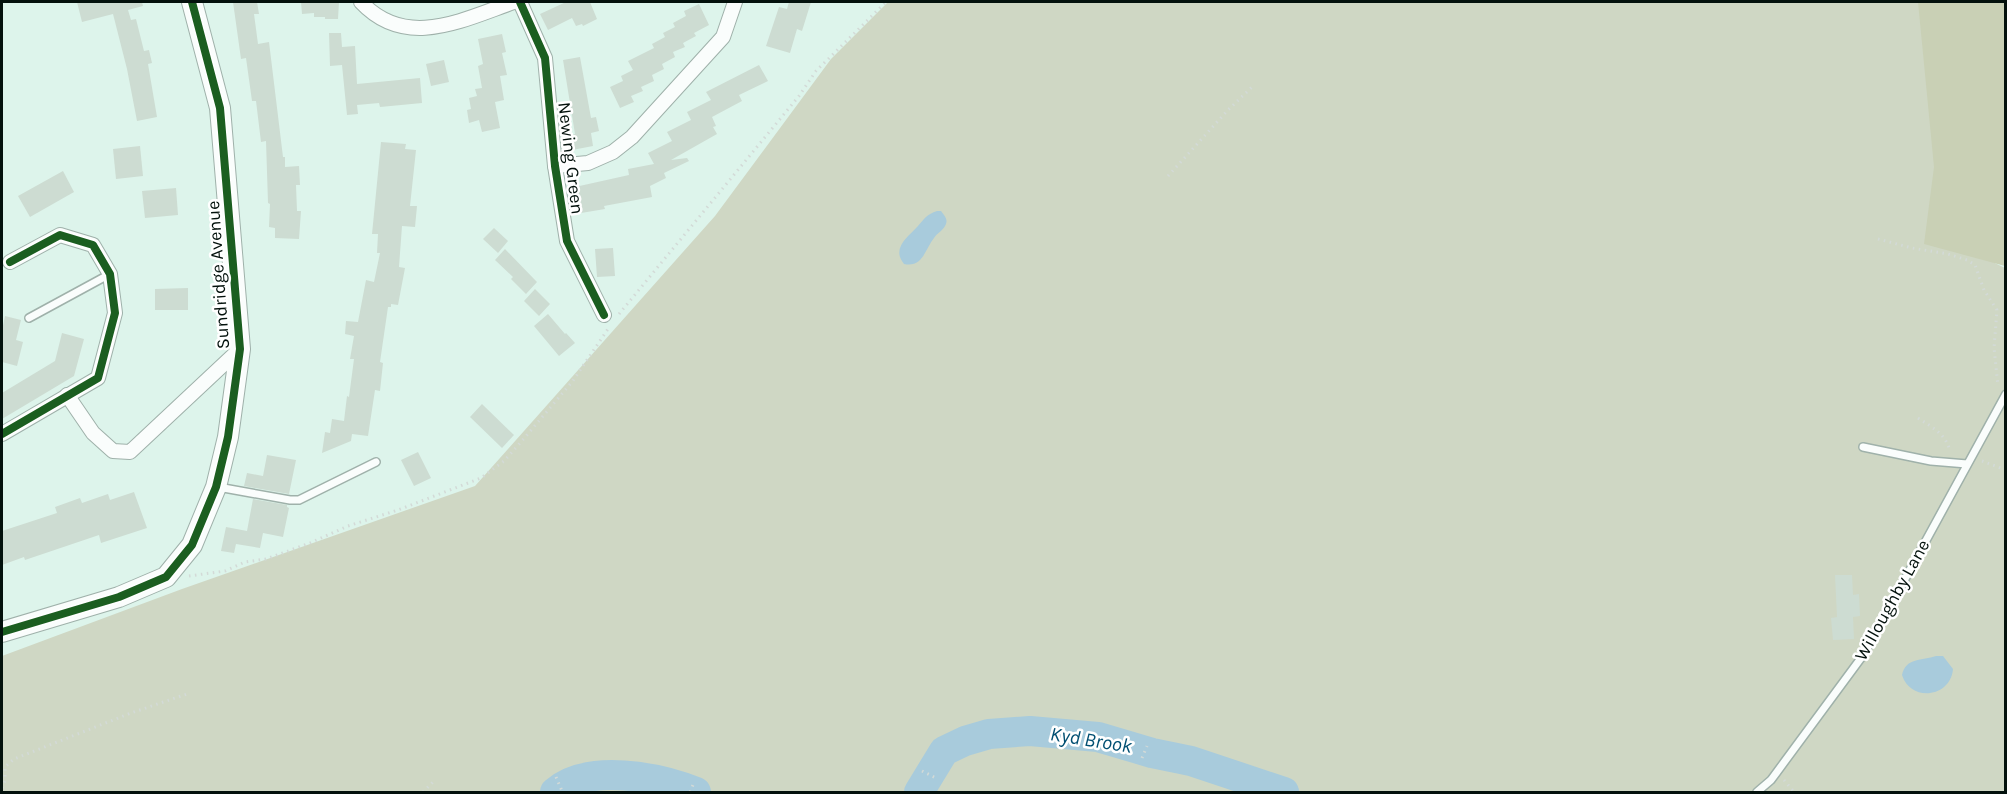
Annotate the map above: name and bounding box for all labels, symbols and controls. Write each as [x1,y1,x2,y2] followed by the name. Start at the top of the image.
[553,101,589,215] street label: Newing Green
[202,200,234,350] street label: Sundridge Avenue
[1850,536,1934,664] street label: Willoughby Lane
[1048,722,1134,758] water label: Kyd Brook

